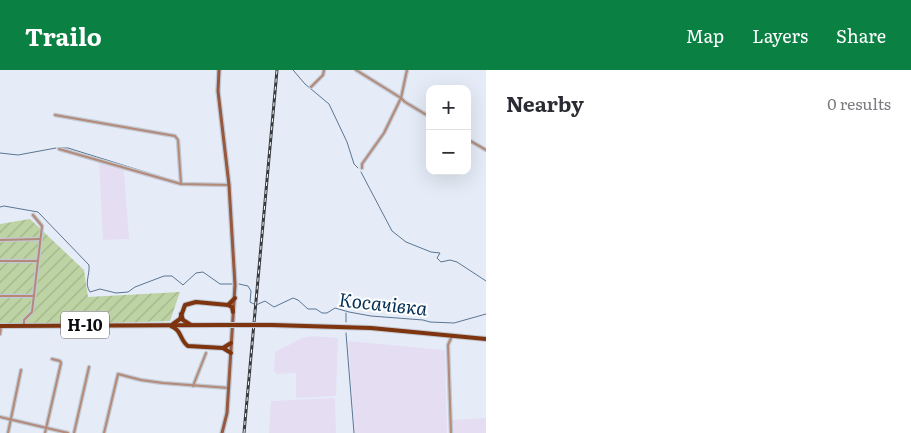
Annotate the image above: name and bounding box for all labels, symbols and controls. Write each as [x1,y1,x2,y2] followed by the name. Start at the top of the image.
[25,18,102,53] text: Trailo
[686,22,724,49] text: Map
[752,22,808,49] text: Layers
[836,22,886,49] text: Share
[426,85,471,175] map controls
[426,85,471,130] button: +
[506,87,584,118] text: Nearby
[827,91,891,115] text: 0 results
[426,130,471,175] button: −
[337,284,429,322] water label: Косачівка
[61,312,109,338] road number: Н-10

